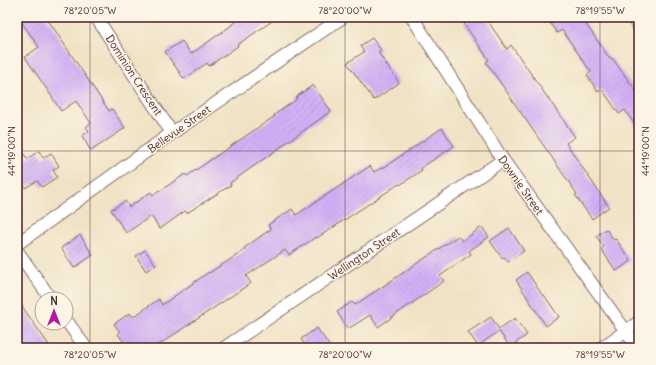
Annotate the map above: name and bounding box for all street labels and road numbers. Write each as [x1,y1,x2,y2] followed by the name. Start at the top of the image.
[103,32,166,118] street label: Dominion Crescent
[145,102,213,156] street label: Bellevue Street
[495,153,547,218] street label: Downie Street
[325,225,403,283] street label: Wellington Street

